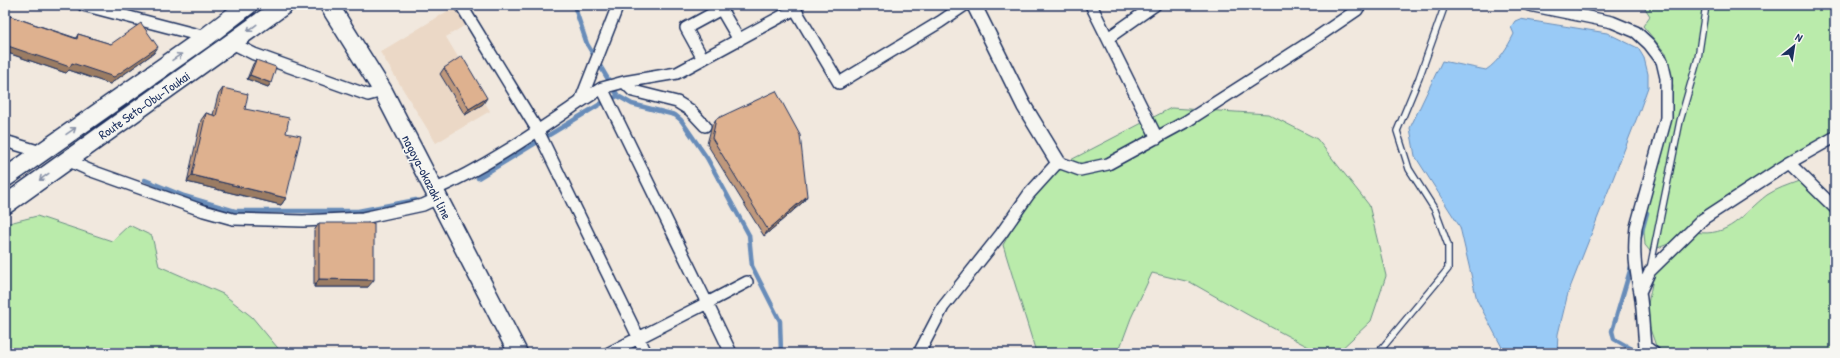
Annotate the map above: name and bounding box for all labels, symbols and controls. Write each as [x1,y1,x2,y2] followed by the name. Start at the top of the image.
[247,24,258,33] one-way arrow
[1774,26,1814,66] north arrow
[1793,30,1805,45] text: N
[172,53,183,61] one-way arrow
[95,67,193,143] street label: Route Seto-Obu-Toukai
[65,127,76,135] one-way arrow
[398,132,456,222] street label: nagoya-okazaki line
[38,173,49,181] one-way arrow

